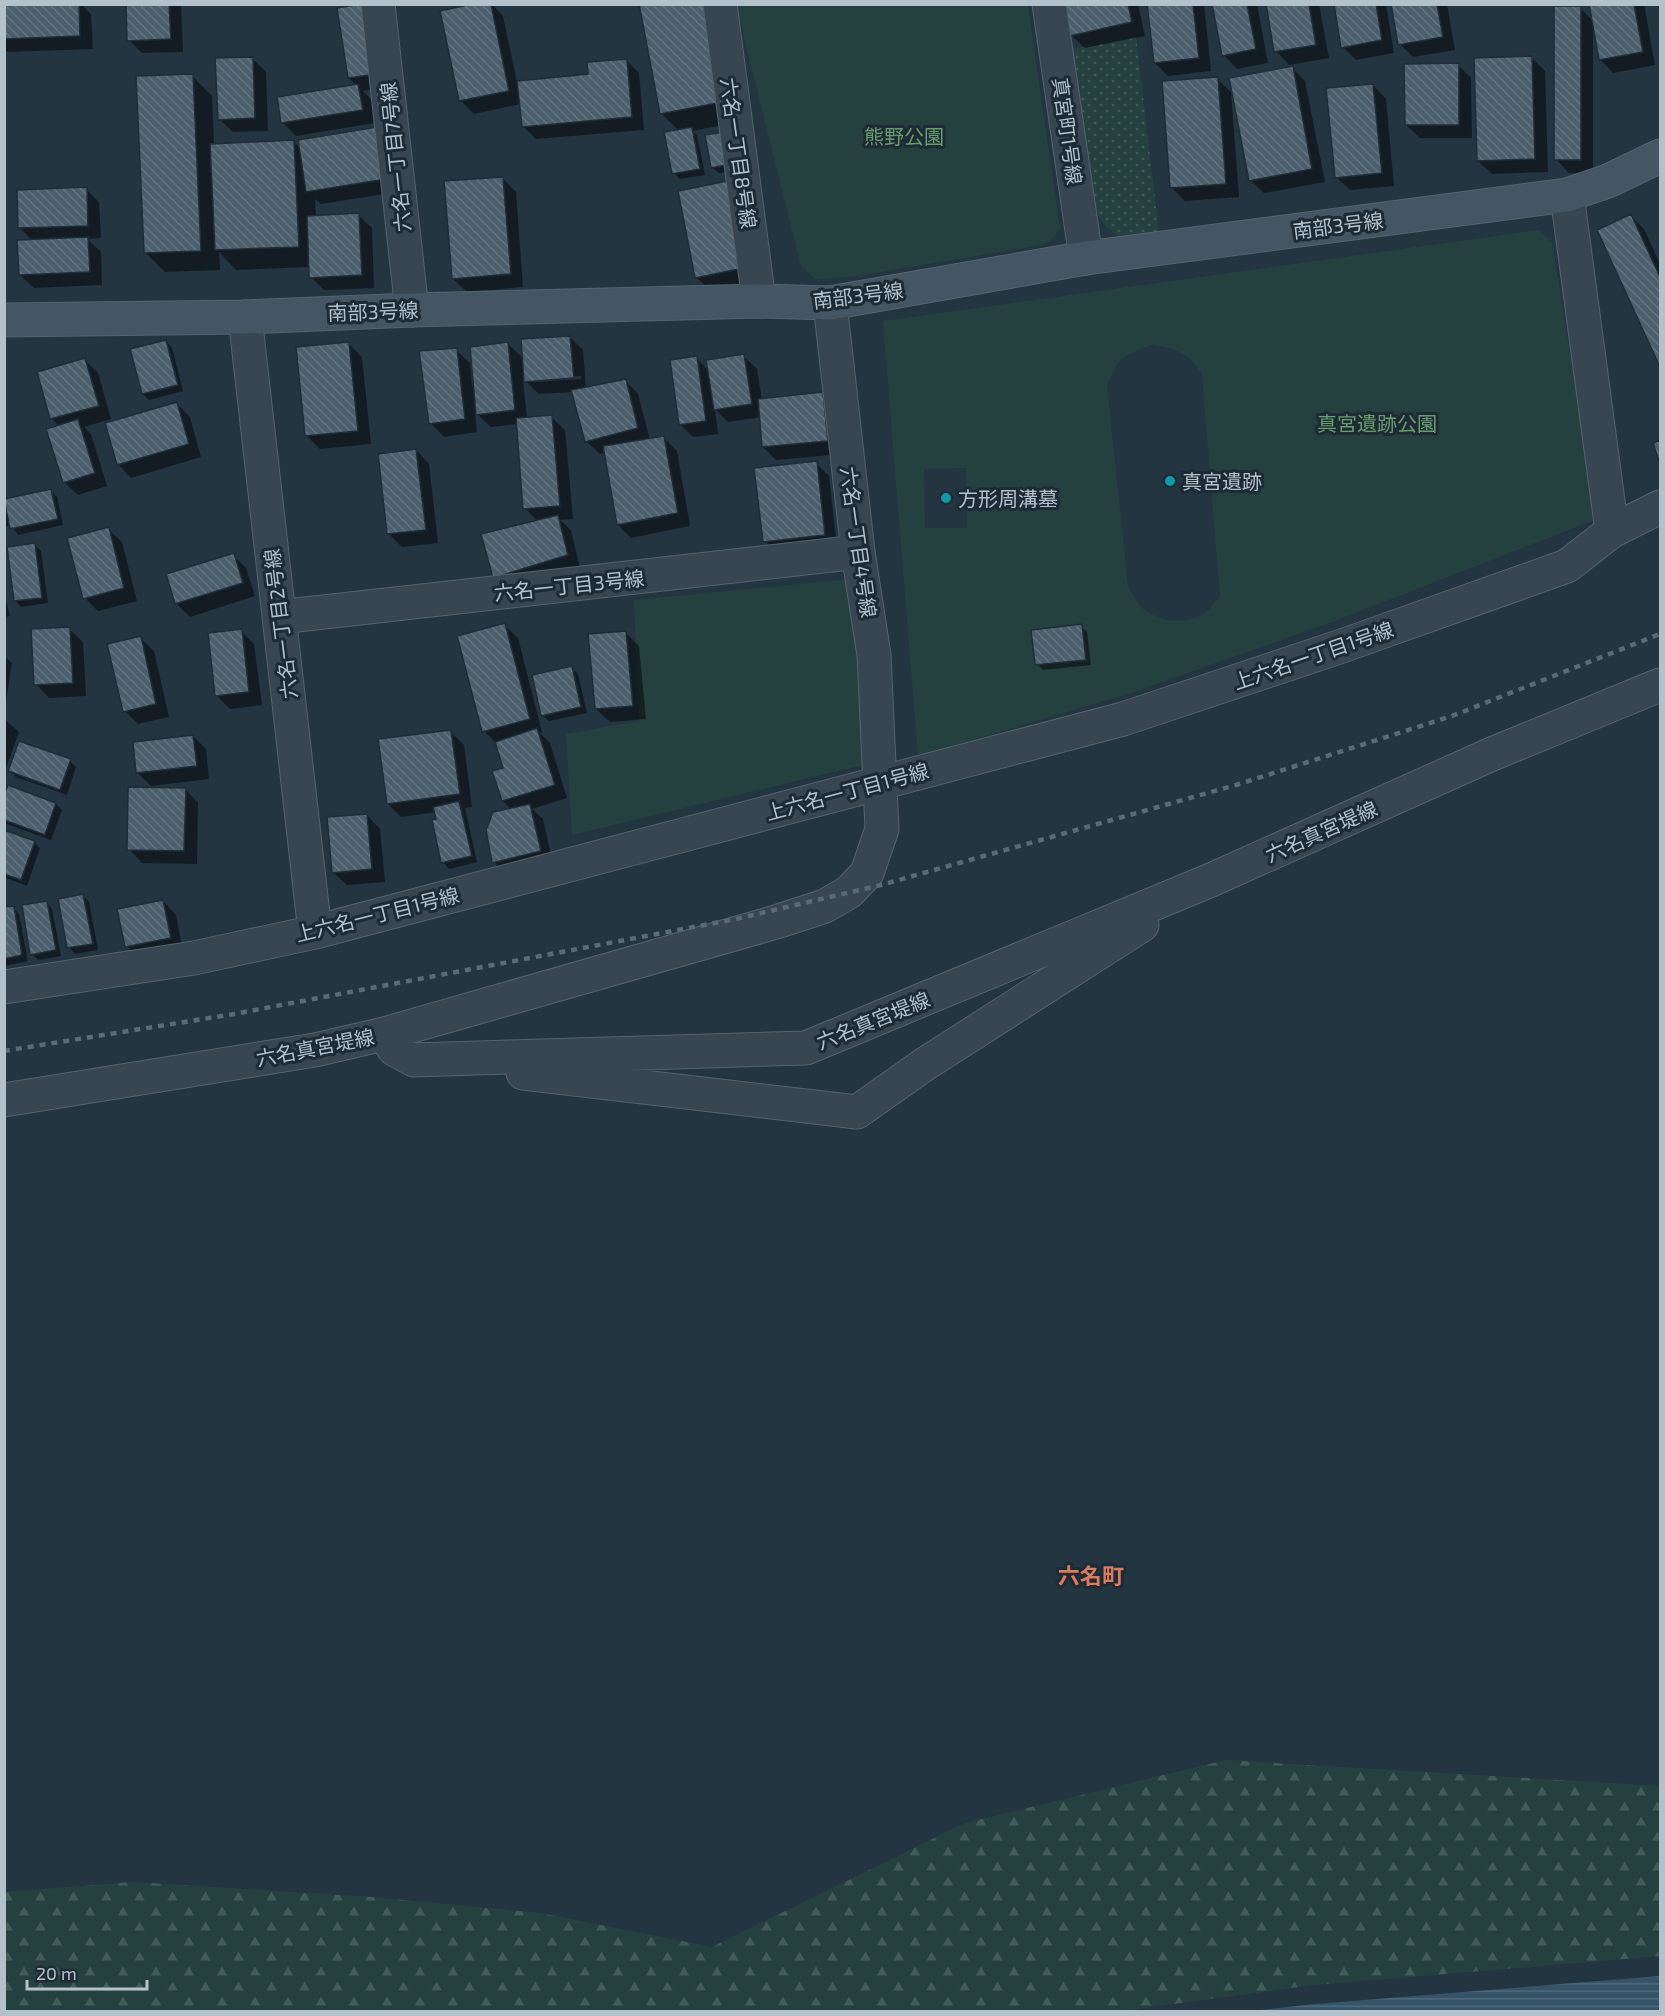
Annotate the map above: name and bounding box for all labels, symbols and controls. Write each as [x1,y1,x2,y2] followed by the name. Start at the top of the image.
[717,76,761,230] street label: 六名一丁目8号線
[1049,76,1087,186] street label: 真宮町1号線
[375,81,415,233] street label: 六名一丁目7号線
[864,124,944,148] park label: 熊野公園
[1291,208,1385,242] street label: 南部3号線
[811,278,905,312] street label: 南部3号線
[327,297,419,325] street label: 南部3号線
[1317,411,1437,435] park label: 真宮遺跡公園
[837,465,881,619] street label: 六名一丁目4号線
[1182,469,1262,493] place label: 真宮遺跡
[1163,474,1177,488] marker: 真宮遺跡
[958,486,1058,510] place label: 方形周溝墓
[939,491,953,505] marker: 方形周溝墓
[259,547,301,701] street label: 六名一丁目2号線
[493,565,645,605] street label: 六名一丁目3号線
[1230,616,1396,694] street label: 上六名一丁目1号線
[763,758,931,824] street label: 上六名一丁目1号線
[1261,796,1381,866] street label: 六名真宮堤線
[293,882,461,946] street label: 上六名一丁目1号線
[813,986,933,1054] street label: 六名真宮堤線
[254,1024,376,1070] street label: 六名真宮堤線
[1058,1562,1124,1588] district label: 六名町
[27,1953,147,1991] scale bar
[36,1962,77,1984] text: 20 m

